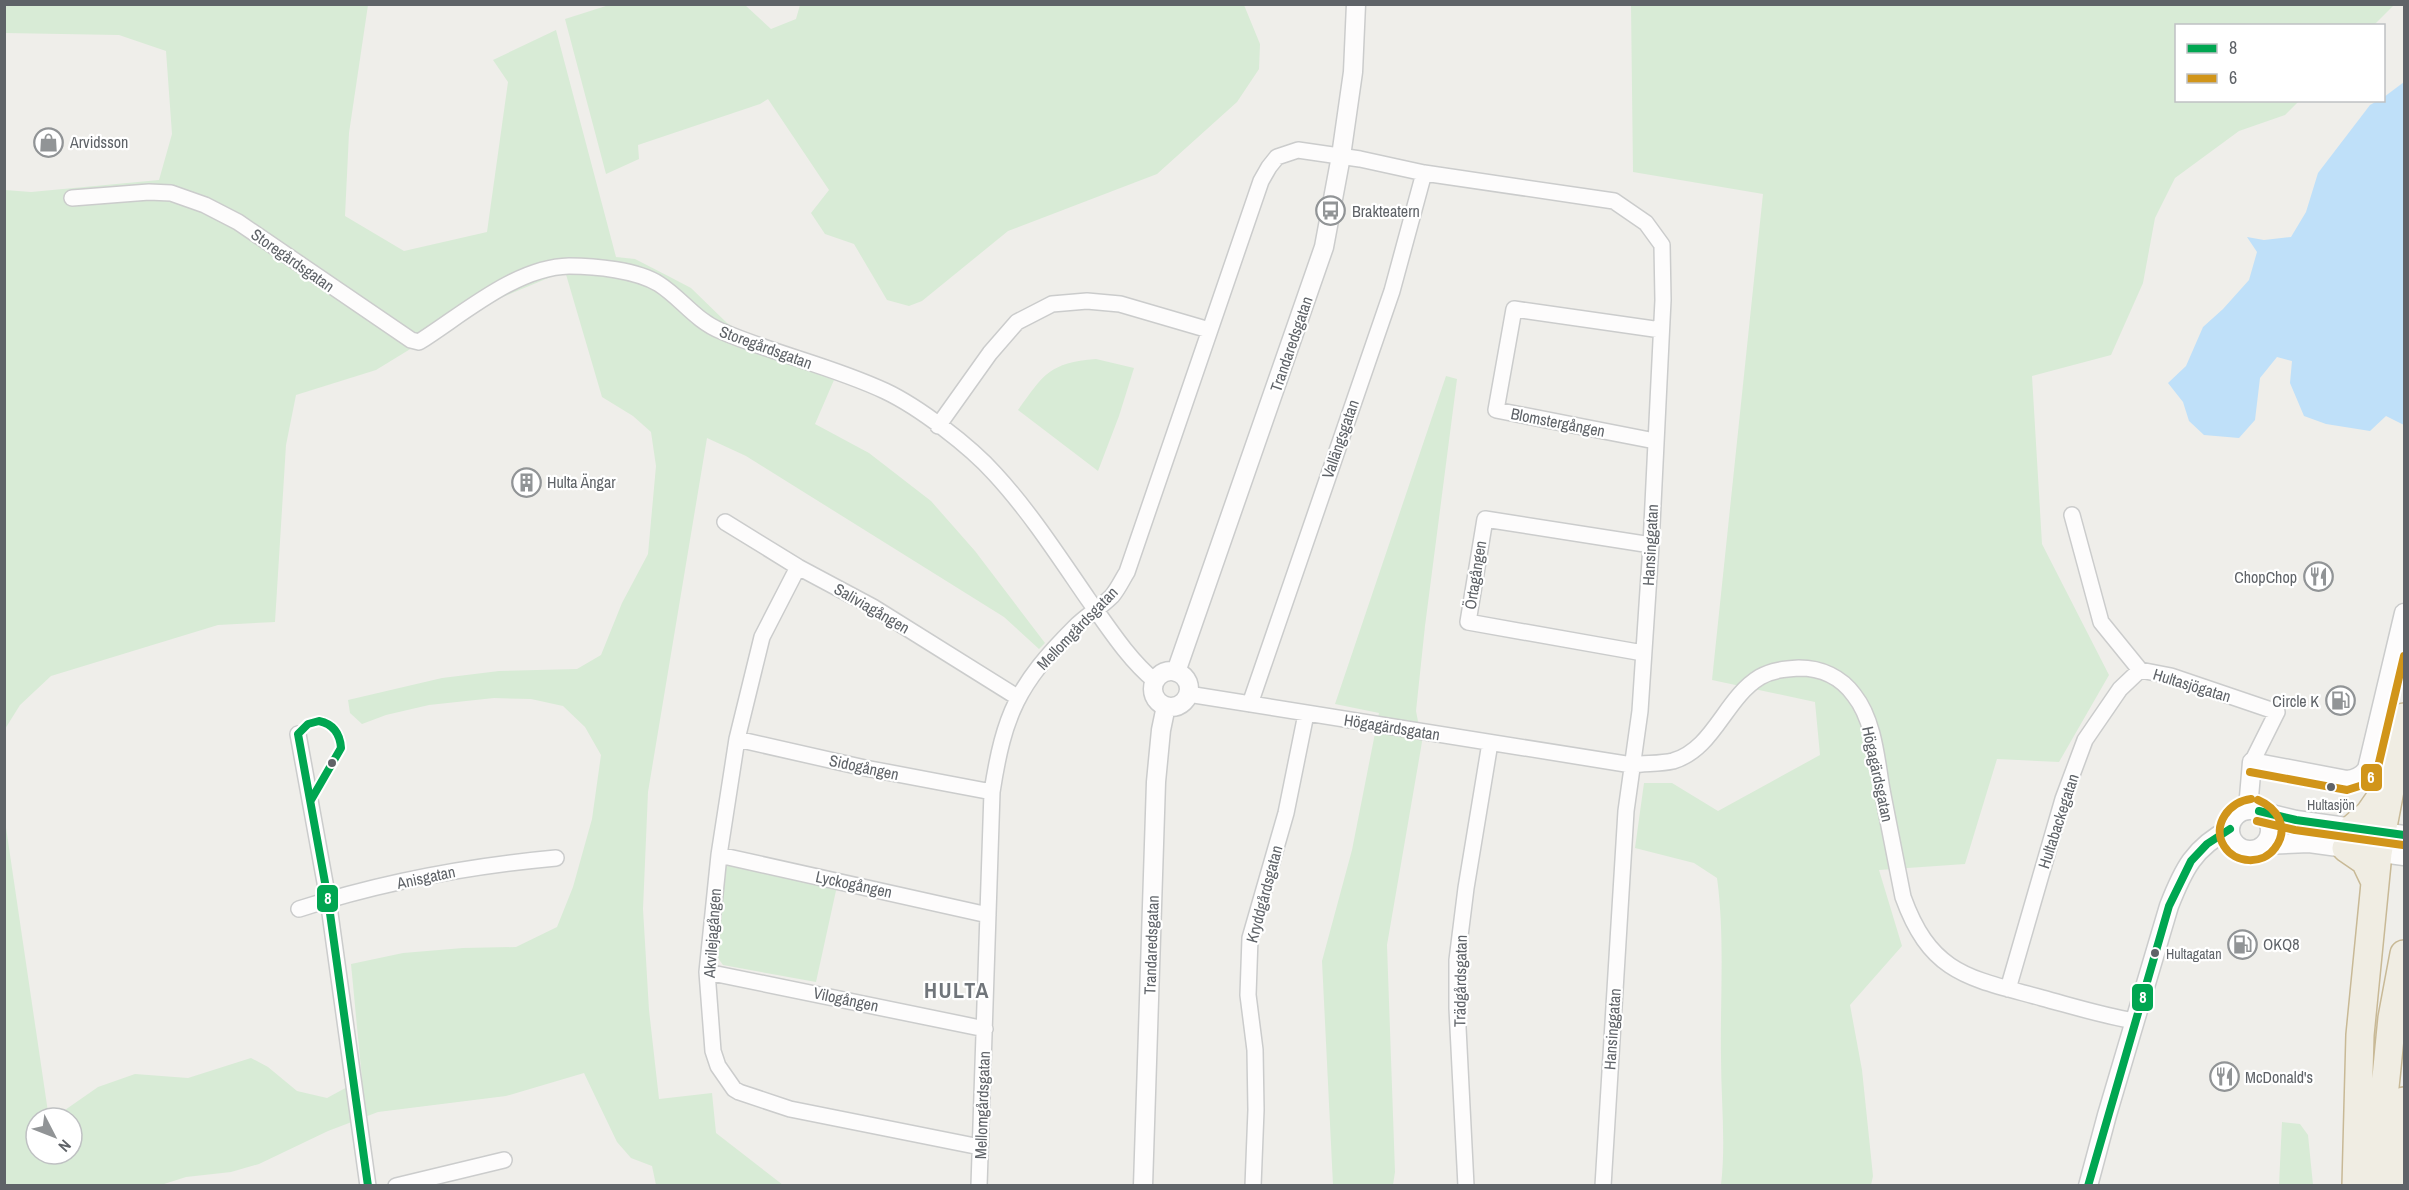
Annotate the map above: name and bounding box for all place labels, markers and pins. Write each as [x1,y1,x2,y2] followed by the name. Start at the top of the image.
[33,126,65,158] shop icon: Arvidsson
[69,131,128,153] place label: Arvidsson
[1315,195,1347,227] bus stop icon: Brakteatern
[1352,200,1420,222] place label: Brakteatern
[510,466,542,498] building icon: Hulta Ängar
[547,471,616,493] place label: Hulta Ängar
[2302,561,2334,593] restaurant icon: ChopChop
[2234,566,2297,588] place label: ChopChop
[2324,685,2356,717] fuel station icon: Circle K
[2272,690,2319,712] place label: Circle K
[326,757,338,769] unlabelled marker
[2325,781,2337,793] marker: Hultasjön
[2307,796,2355,814] place label: Hultasjön
[2226,928,2258,960] fuel station icon: OKQ8
[2263,933,2299,955] place label: OKQ8
[2166,945,2222,963] place label: Hultagatan
[2149,947,2161,959] marker: Hultagatan
[2208,1061,2240,1093] restaurant icon: McDonald's
[2245,1066,2313,1088] place label: McDonald's

